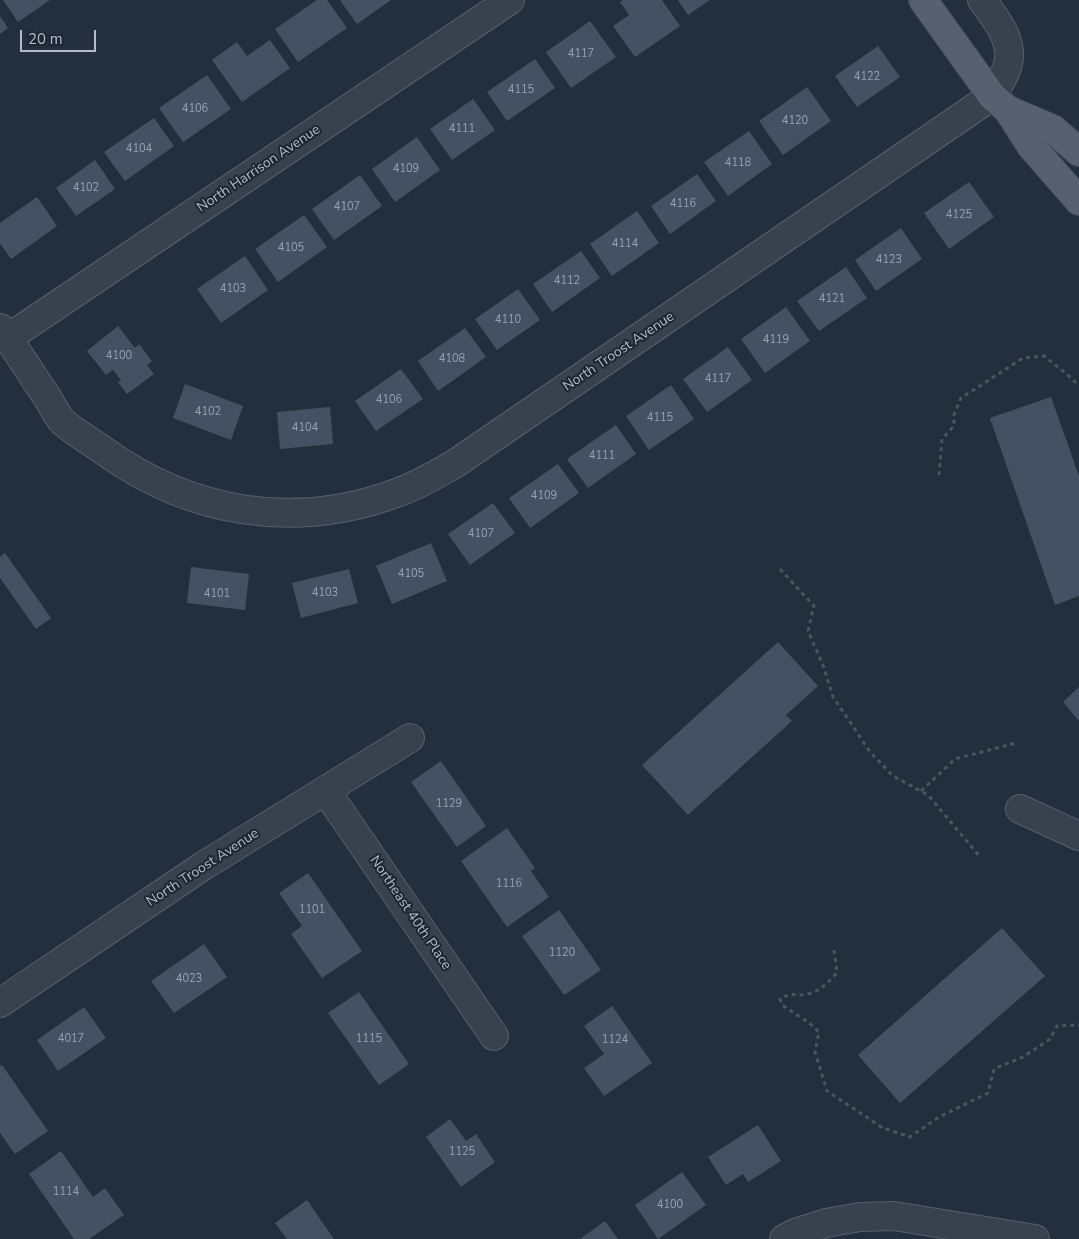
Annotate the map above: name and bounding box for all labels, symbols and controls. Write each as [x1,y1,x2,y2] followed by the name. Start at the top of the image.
[22,20,99,52] scale bar
[28,29,63,49] text: 20 m
[568,47,594,61] house number: 4117
[854,70,880,84] house number: 4122
[508,83,534,97] house number: 4115
[182,102,208,116] house number: 4106
[782,114,808,128] house number: 4120
[194,121,324,217] street label: North Harrison Avenue
[449,122,475,136] house number: 4111
[126,142,152,156] house number: 4104
[725,156,751,170] house number: 4118
[393,162,419,176] house number: 4109
[73,181,99,195] house number: 4102
[670,197,696,211] house number: 4116
[334,200,360,214] house number: 4107
[946,208,972,222] house number: 4125
[612,237,638,251] house number: 4114
[278,241,304,255] house number: 4105
[876,253,902,267] house number: 4123
[554,274,580,288] house number: 4112
[220,282,246,296] house number: 4103
[819,292,845,306] house number: 4121
[560,309,678,395] street label: North Troost Avenue
[495,313,521,327] house number: 4110
[763,333,789,347] house number: 4119
[106,349,132,363] house number: 4100
[439,352,465,366] house number: 4108
[705,372,731,386] house number: 4117
[376,393,402,407] house number: 4106
[195,405,221,419] house number: 4102
[647,411,673,425] house number: 4115
[292,421,318,435] house number: 4104
[589,449,615,463] house number: 4111
[531,489,557,503] house number: 4109
[468,527,494,541] house number: 4107
[398,567,424,581] house number: 4105
[312,586,338,600] house number: 4103
[204,587,230,601] house number: 4101
[436,797,462,811] house number: 1129
[144,825,262,911] street label: North Troost Avenue
[366,853,454,973] street label: Northeast 40th Place
[496,877,522,891] house number: 1116
[299,903,325,917] house number: 1101
[549,946,575,960] house number: 1120
[176,972,202,986] house number: 4023
[58,1032,84,1046] house number: 4017
[356,1032,382,1046] house number: 1115
[602,1033,628,1047] house number: 1124
[449,1145,475,1159] house number: 1125
[53,1185,79,1199] house number: 1114
[657,1198,683,1212] house number: 4100

